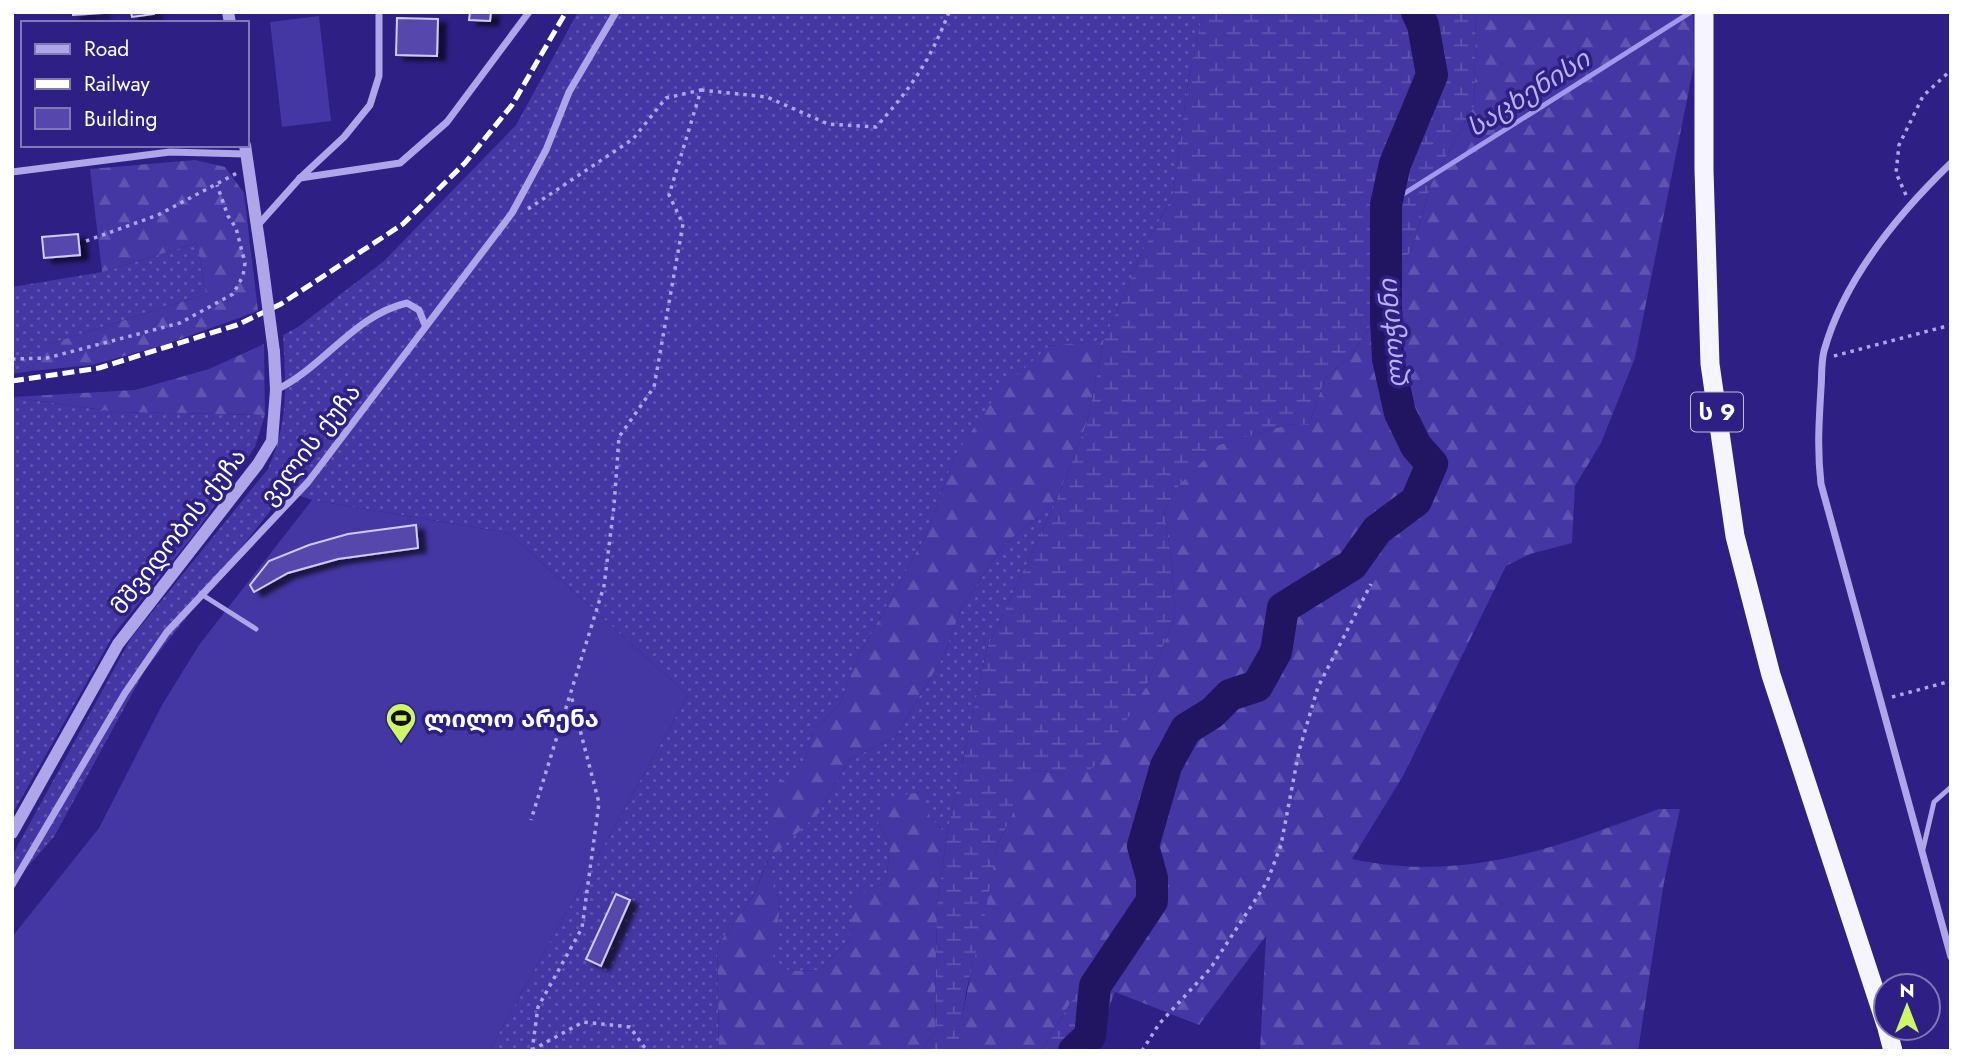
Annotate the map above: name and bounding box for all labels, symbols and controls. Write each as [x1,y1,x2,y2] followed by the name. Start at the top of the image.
[21,21,248,147] legend
[84,34,129,64] text: Road
[1459,40,1598,146] water label: საცხენისი
[84,69,150,99] text: Railway
[84,104,157,134] text: Building
[1368,277,1416,390] water label: ლოჭინი
[251,376,369,512] street label: ველის ქუჩა
[1691,392,1743,432] road number: ს 9
[102,440,254,622] street label: მშვიდობის ქუჩა
[384,701,418,745] sports icon: ლილო არენა
[424,701,599,736] place label: ლილო არენა
[1872,972,1942,1042] north arrow
[1899,977,1915,1004] text: N

